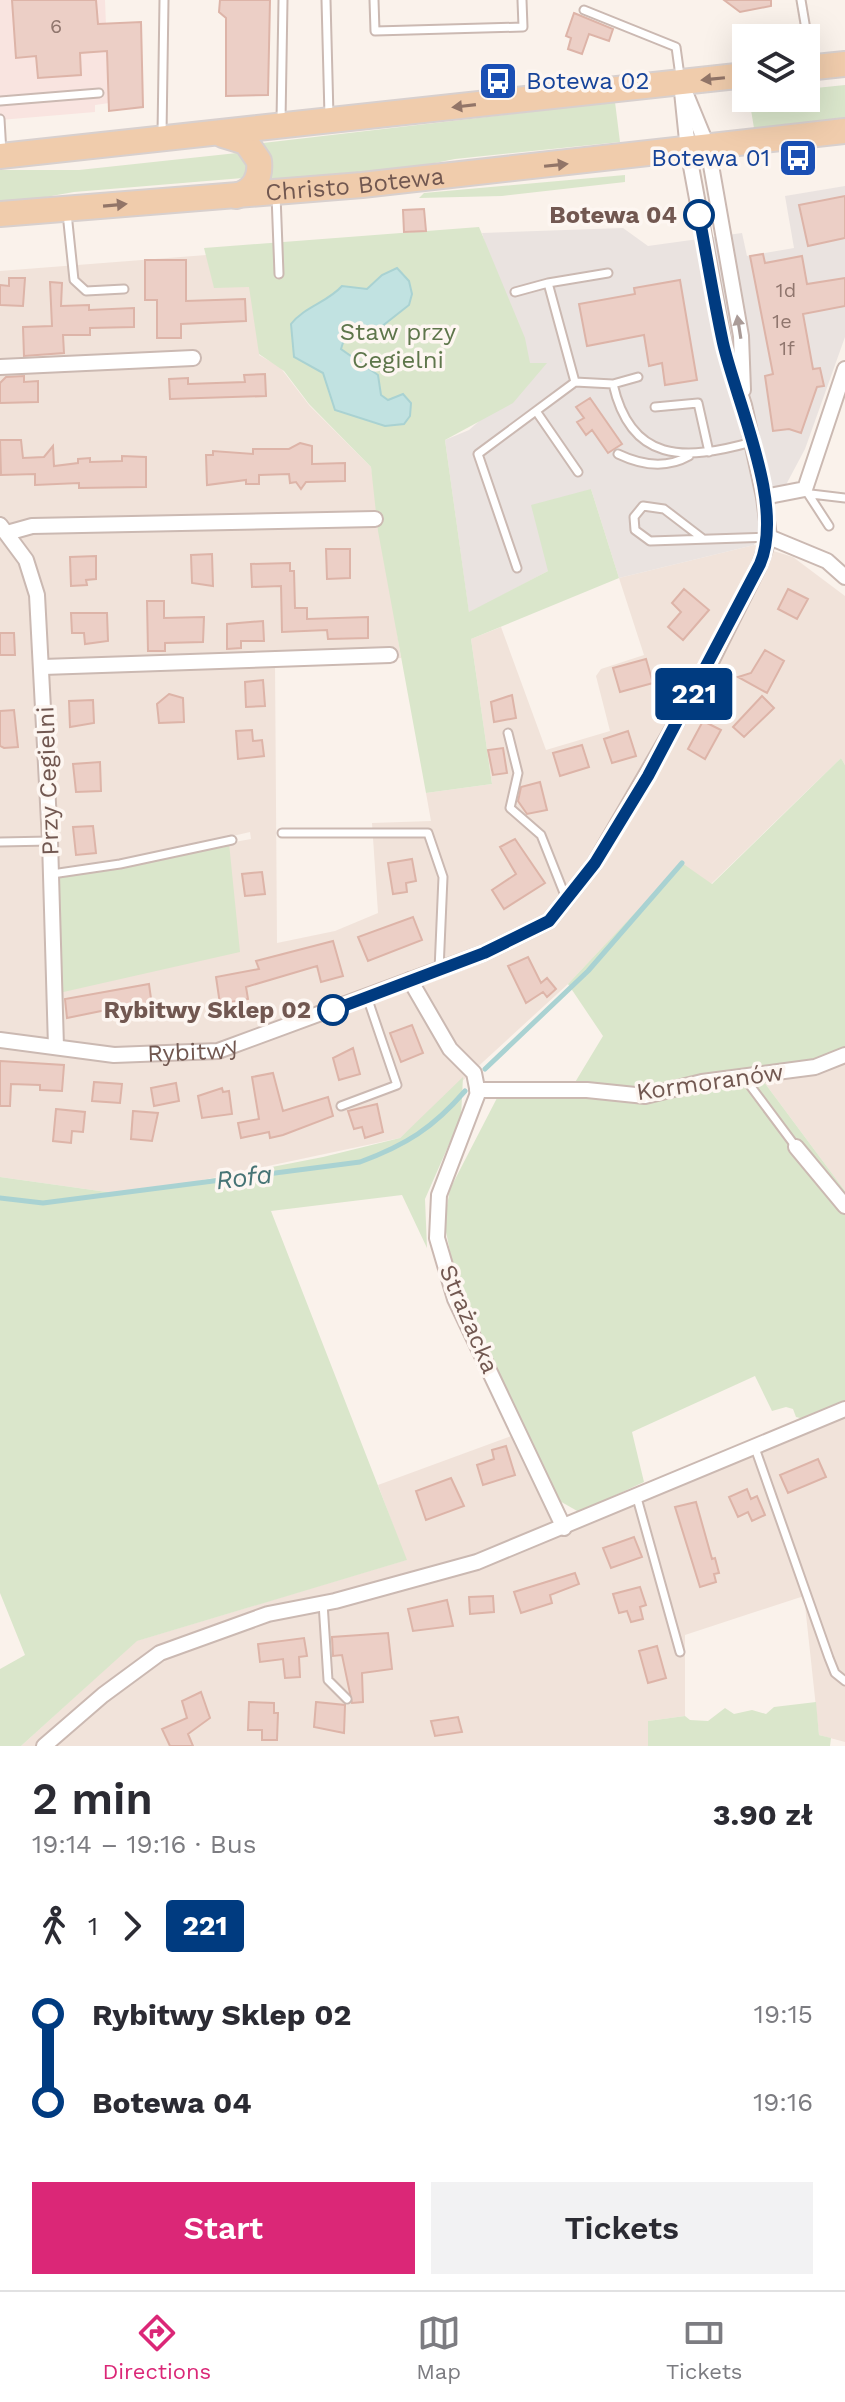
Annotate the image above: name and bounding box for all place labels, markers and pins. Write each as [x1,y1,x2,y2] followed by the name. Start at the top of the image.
[477,60,519,102] bus stop icon: Botewa 02
[526,67,649,95] place label: Botewa 02
[777,137,819,179] bus stop icon: Botewa 01
[651,144,770,172] place label: Botewa 01
[684,200,714,230] marker: Botewa 04
[549,201,677,229] place label: Botewa 04
[318,995,348,1025] marker: Rybitwy Sklep 02
[103,996,311,1024] place label: Rybitwy Sklep 02

